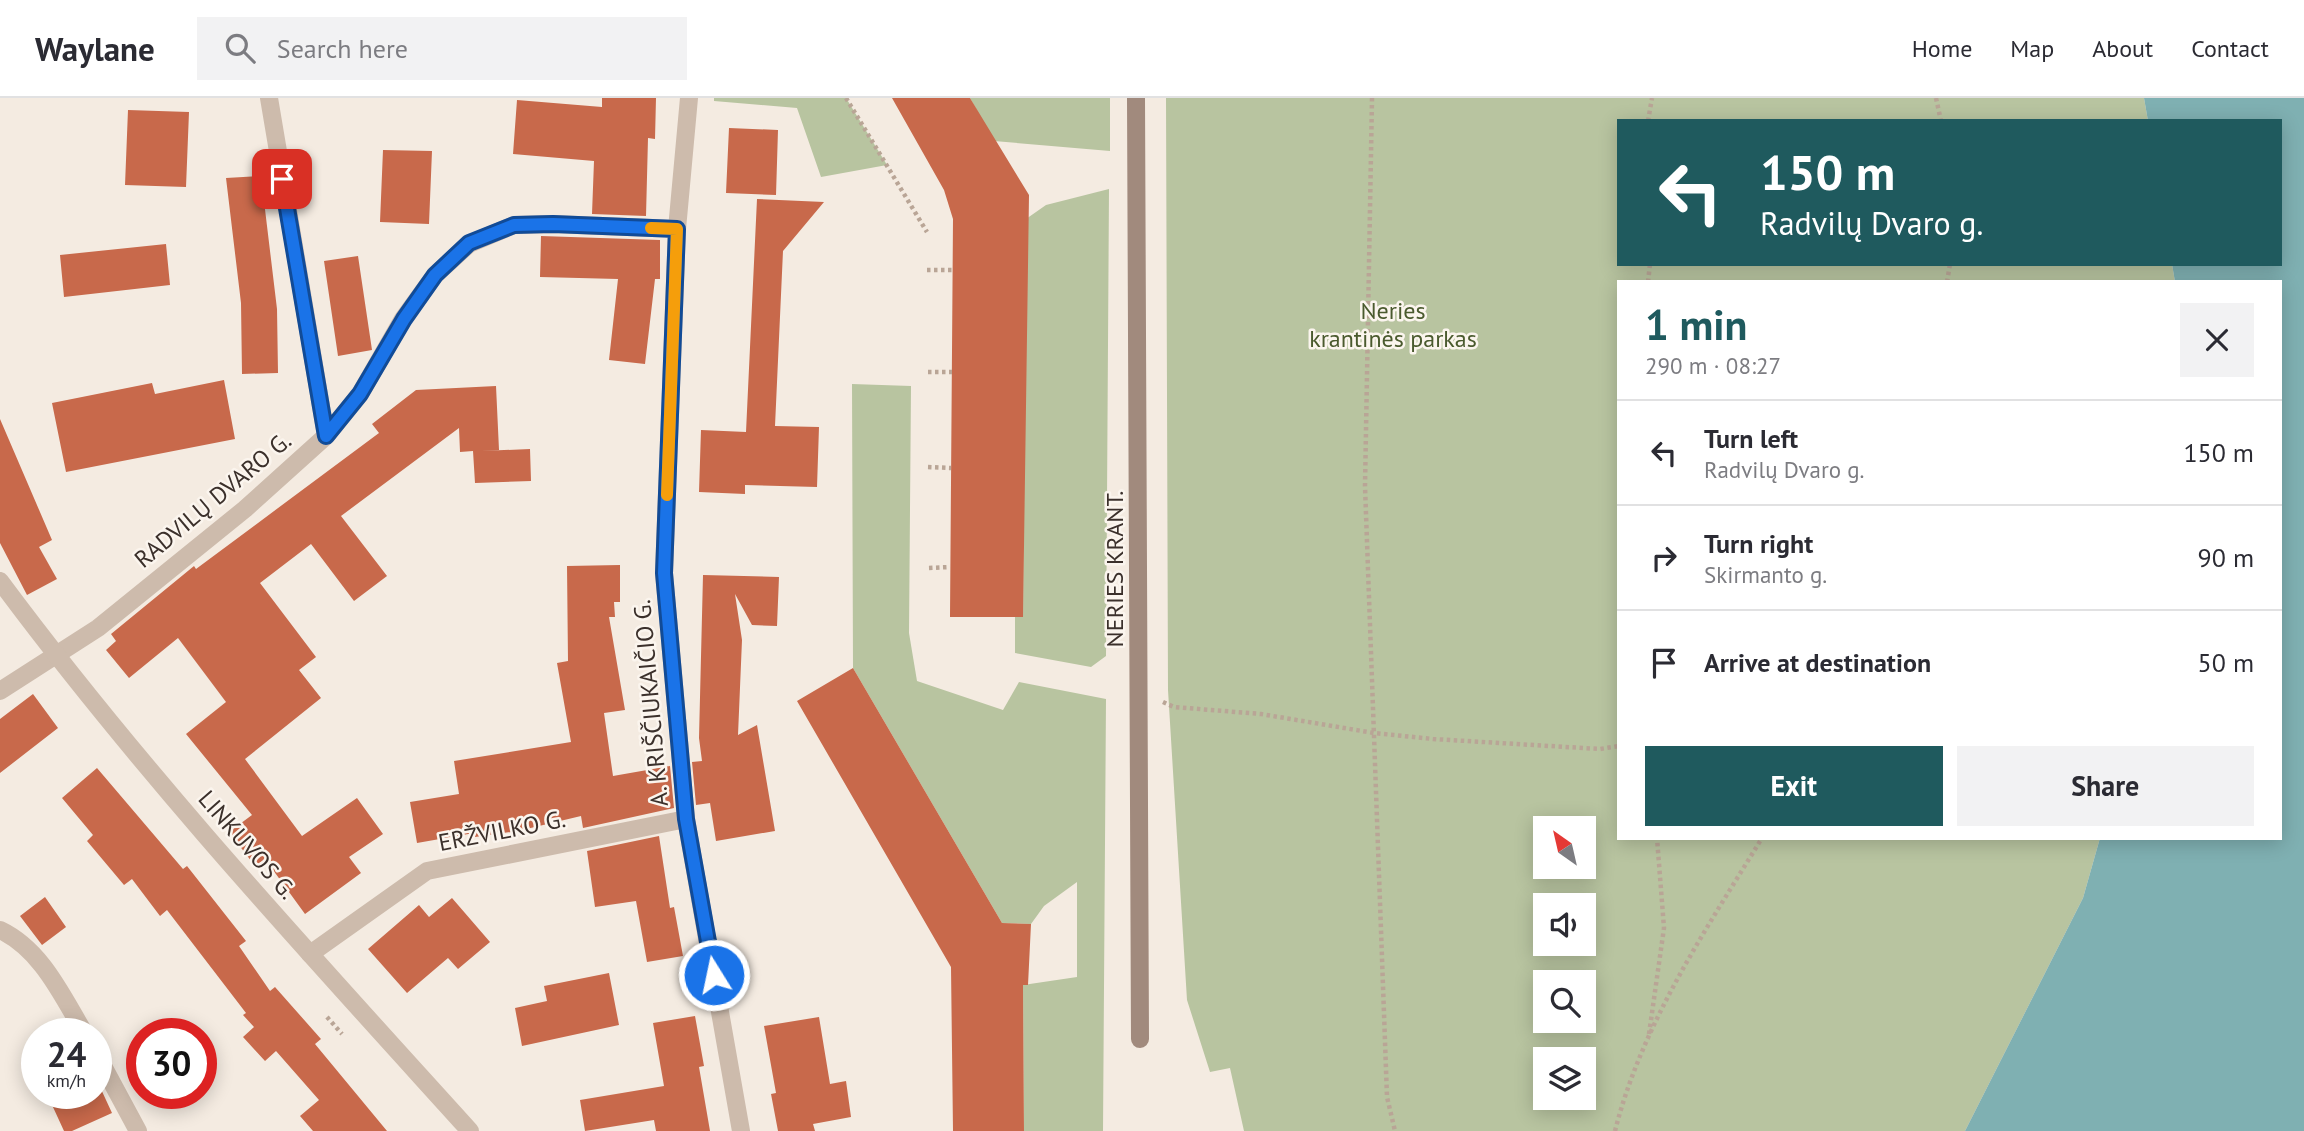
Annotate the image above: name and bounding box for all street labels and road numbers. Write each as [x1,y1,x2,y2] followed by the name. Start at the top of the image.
[128,425,297,574] street label: RADVILŲ DVARO G.
[1099,491,1130,647] street label: NERIES KRANT.
[626,598,675,808] street label: A. KRIŠČIUKAIČIO G.
[192,784,303,905] street label: LINKUVOS G.
[436,803,568,858] street label: ERŽVILKO G.

